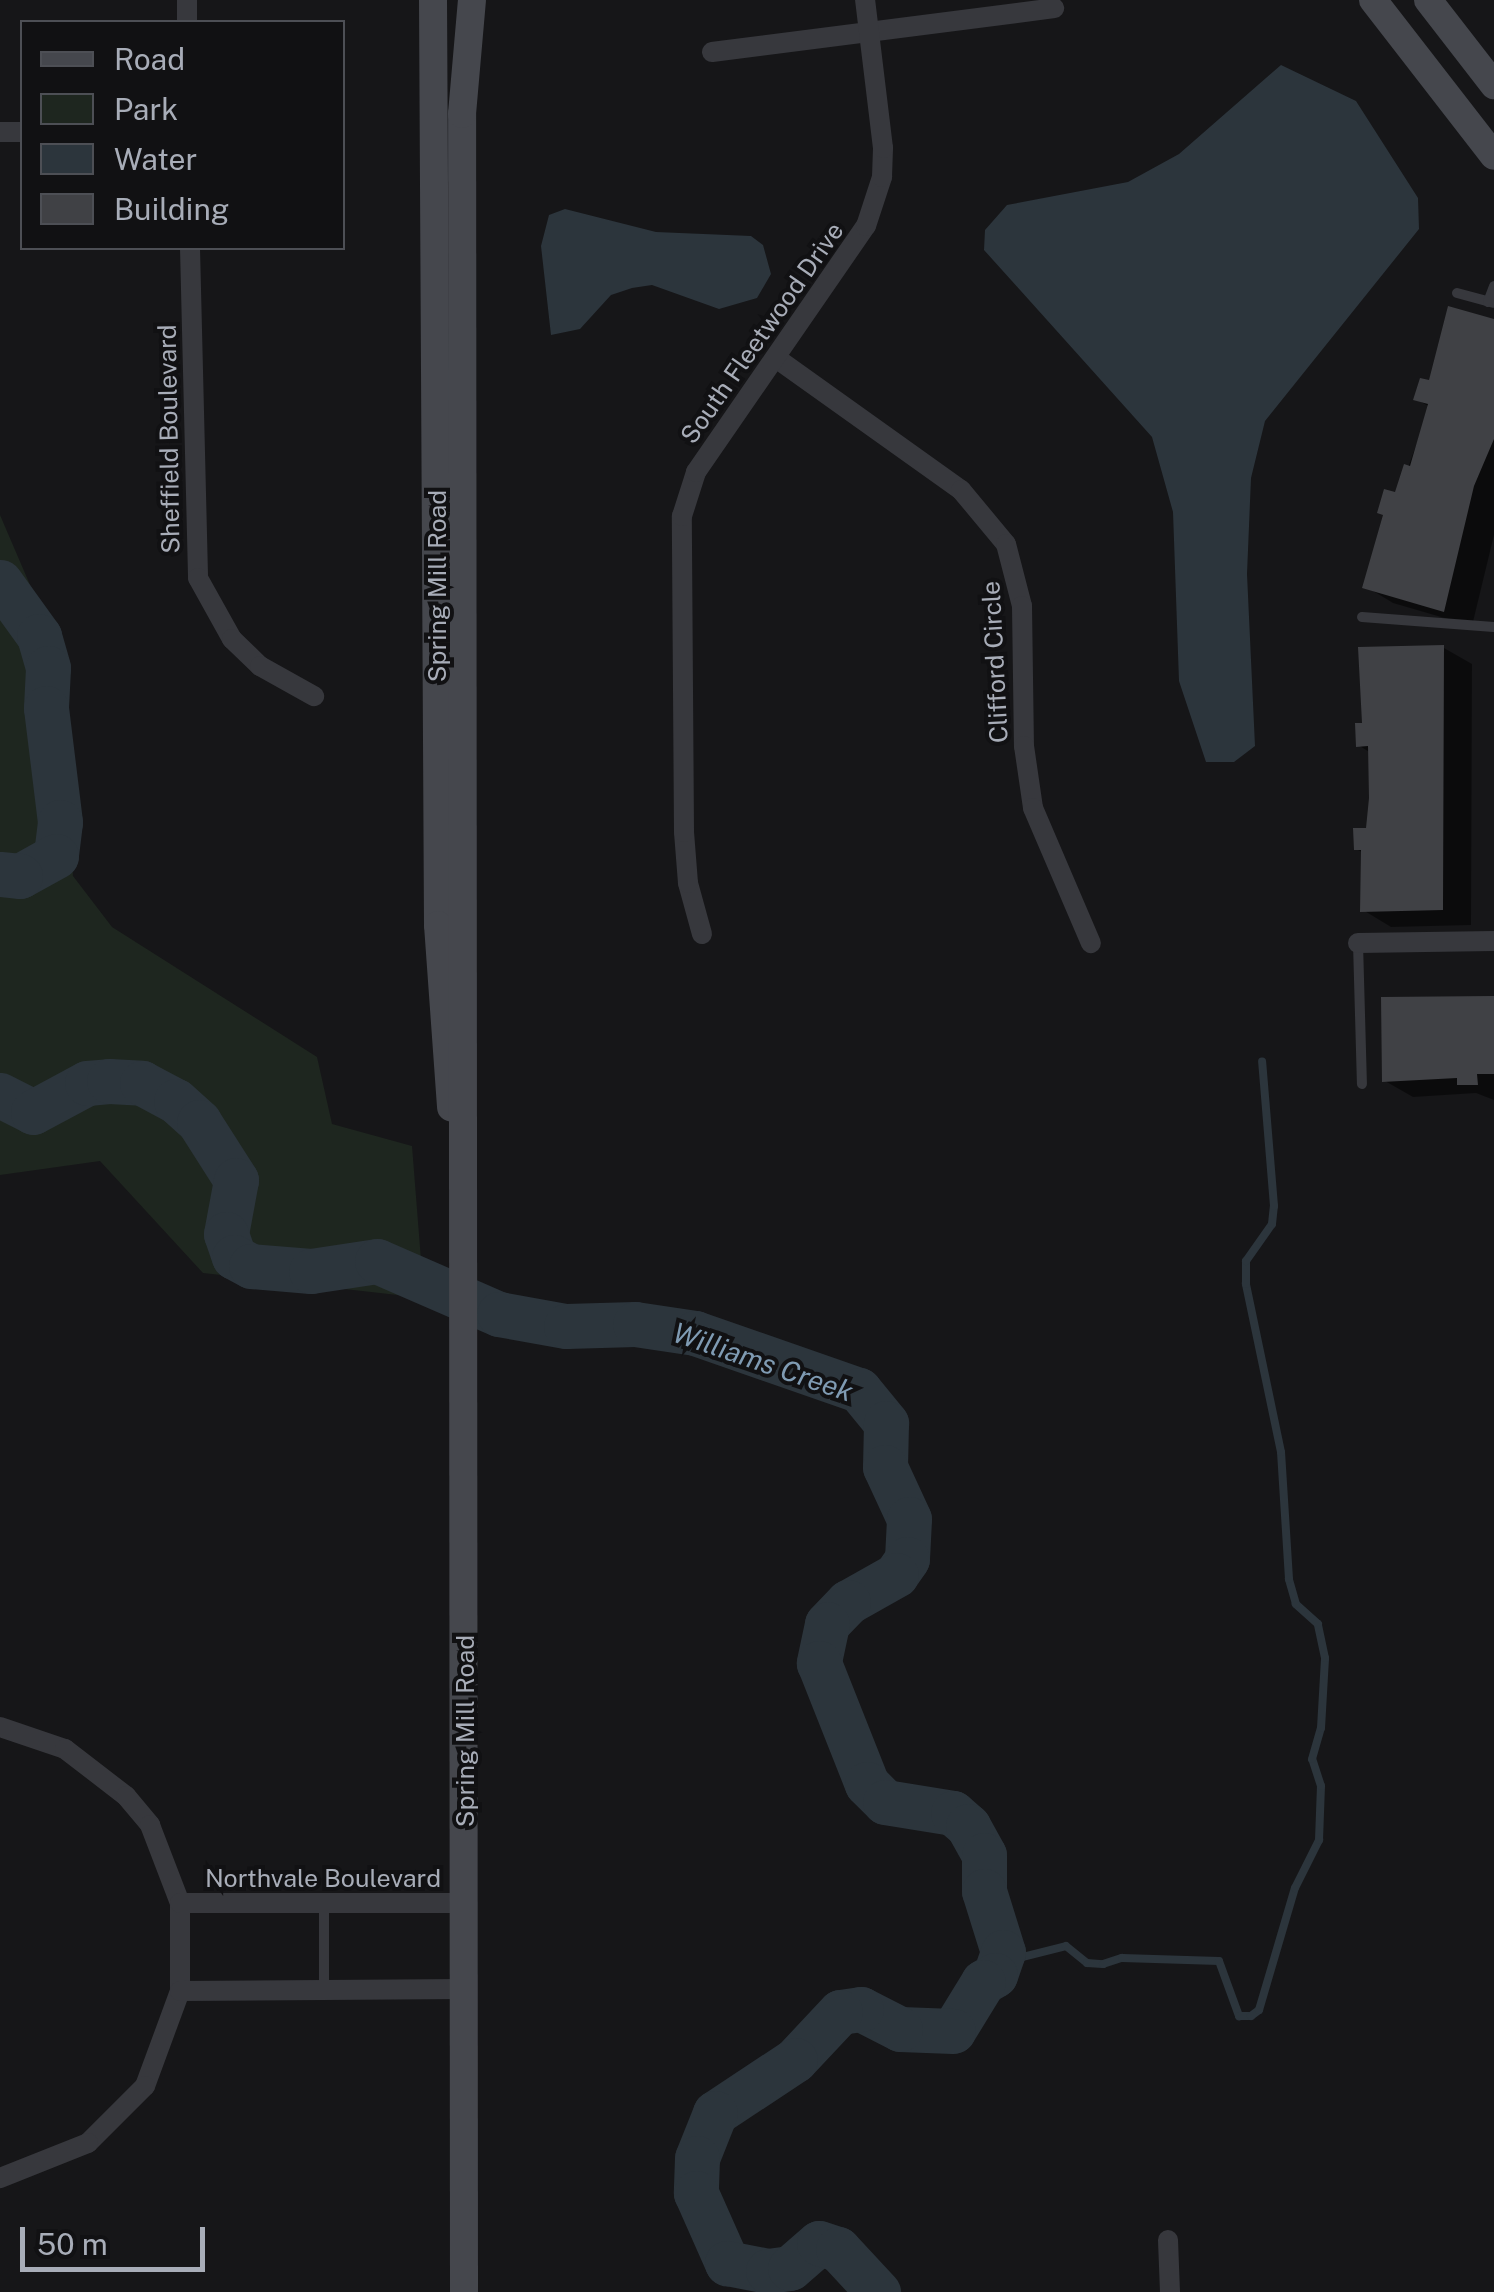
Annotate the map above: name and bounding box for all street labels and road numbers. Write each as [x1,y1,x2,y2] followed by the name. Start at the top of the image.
[674,217,850,449] street label: South Fleetwood Drive
[152,324,186,554] street label: Sheffield Boulevard
[422,490,452,682] street label: Spring Mill Road
[976,580,1014,744] street label: Clifford Circle
[450,1635,480,1827] street label: Spring Mill Road
[205,1863,441,1893] street label: Northvale Boulevard

